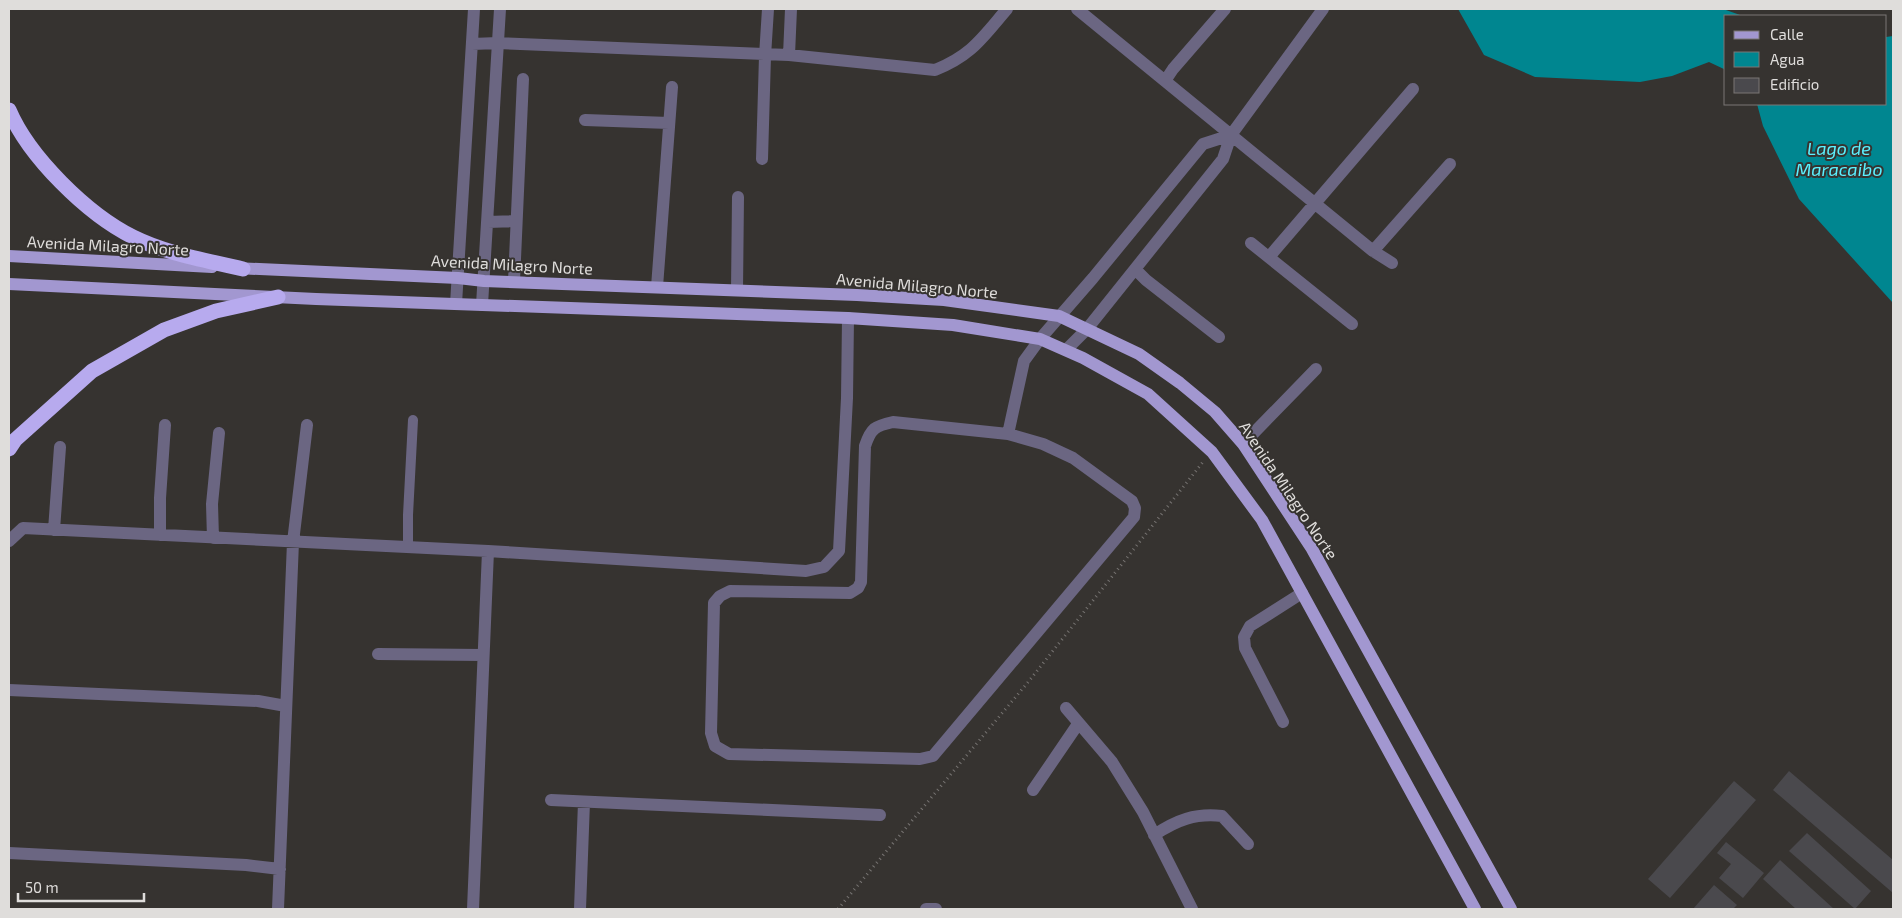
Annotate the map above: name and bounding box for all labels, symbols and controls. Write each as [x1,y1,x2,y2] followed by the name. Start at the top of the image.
[1724,15,1887,105] legend
[1770,25,1804,43] text: Calle
[1770,50,1805,68] text: Agua
[1770,75,1819,93] text: Edificio
[1795,137,1883,180] water label: Lago de Maracaibo
[27,231,189,259] street label: Avenida Milagro Norte
[431,250,593,278] street label: Avenida Milagro Norte
[835,268,999,302] street label: Avenida Milagro Norte
[1236,417,1342,563] street label: Avenida Milagro Norte
[18,870,144,902] scale bar
[25,878,59,896] text: 50 m

